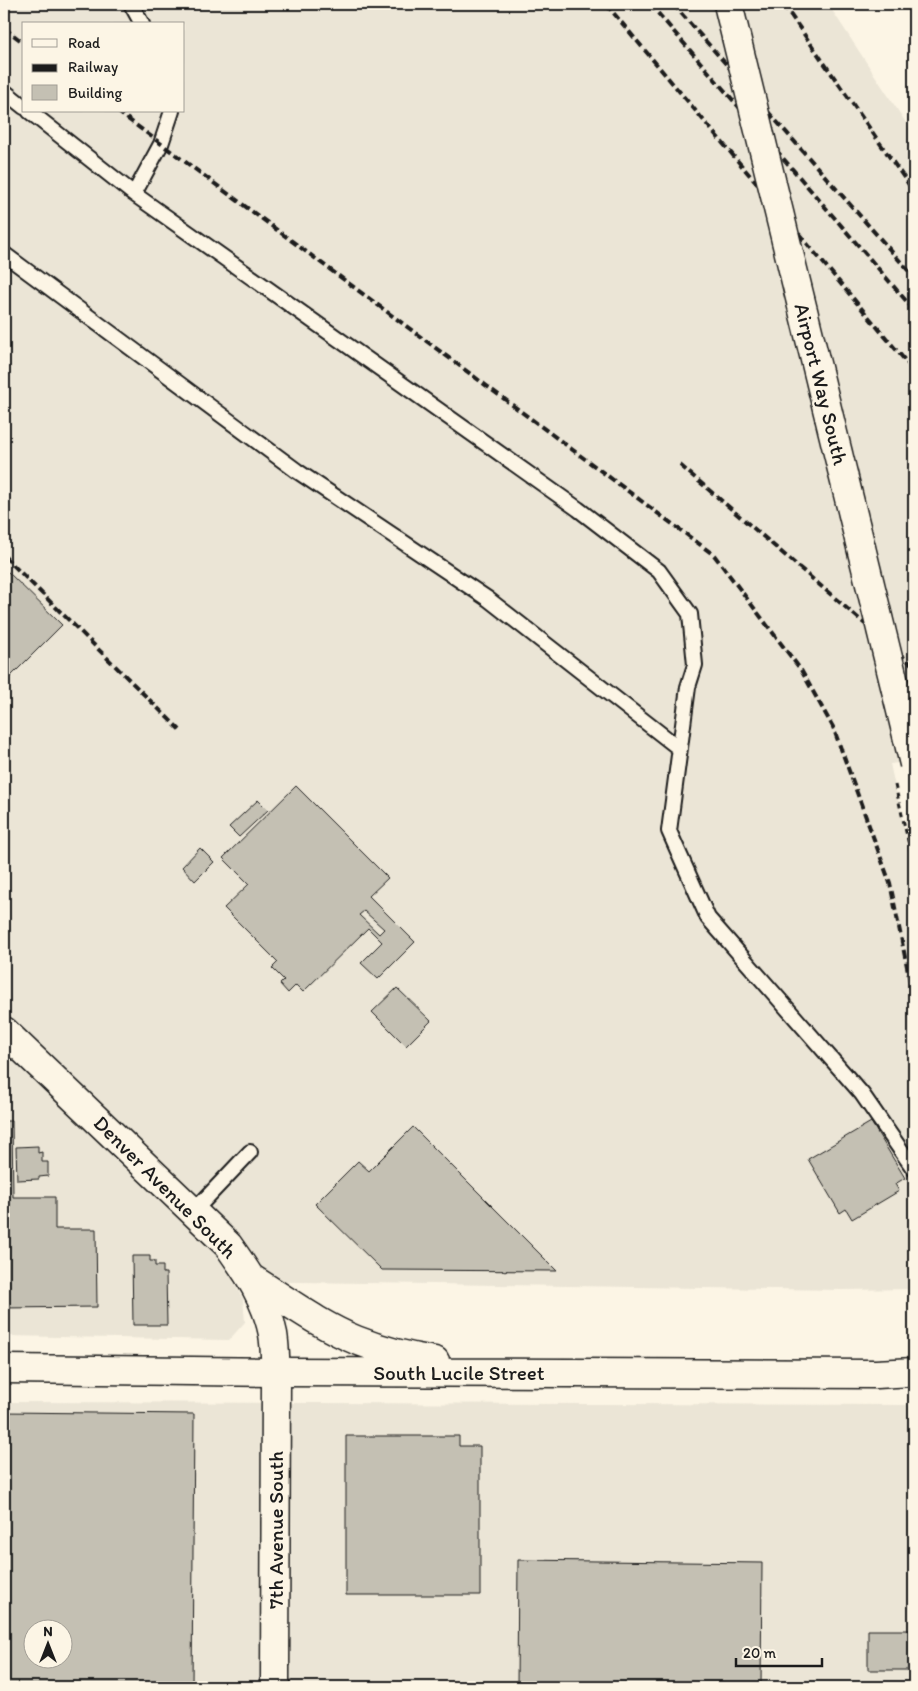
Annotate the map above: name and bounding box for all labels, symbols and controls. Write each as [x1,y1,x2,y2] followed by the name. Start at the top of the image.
[22,22,185,112] legend
[68,34,101,52] text: Road
[68,58,118,76] text: Railway
[68,84,122,102] text: Building
[789,300,854,468] street label: Airport Way South
[89,1110,242,1263] street label: Denver Avenue South
[373,1360,545,1385] street label: South Lucile Street
[263,1451,288,1609] street label: 7th Avenue South
[22,1618,72,1668] north arrow
[43,1623,53,1640] text: N
[736,1636,822,1668] scale bar
[743,1644,777,1662] text: 20 m

